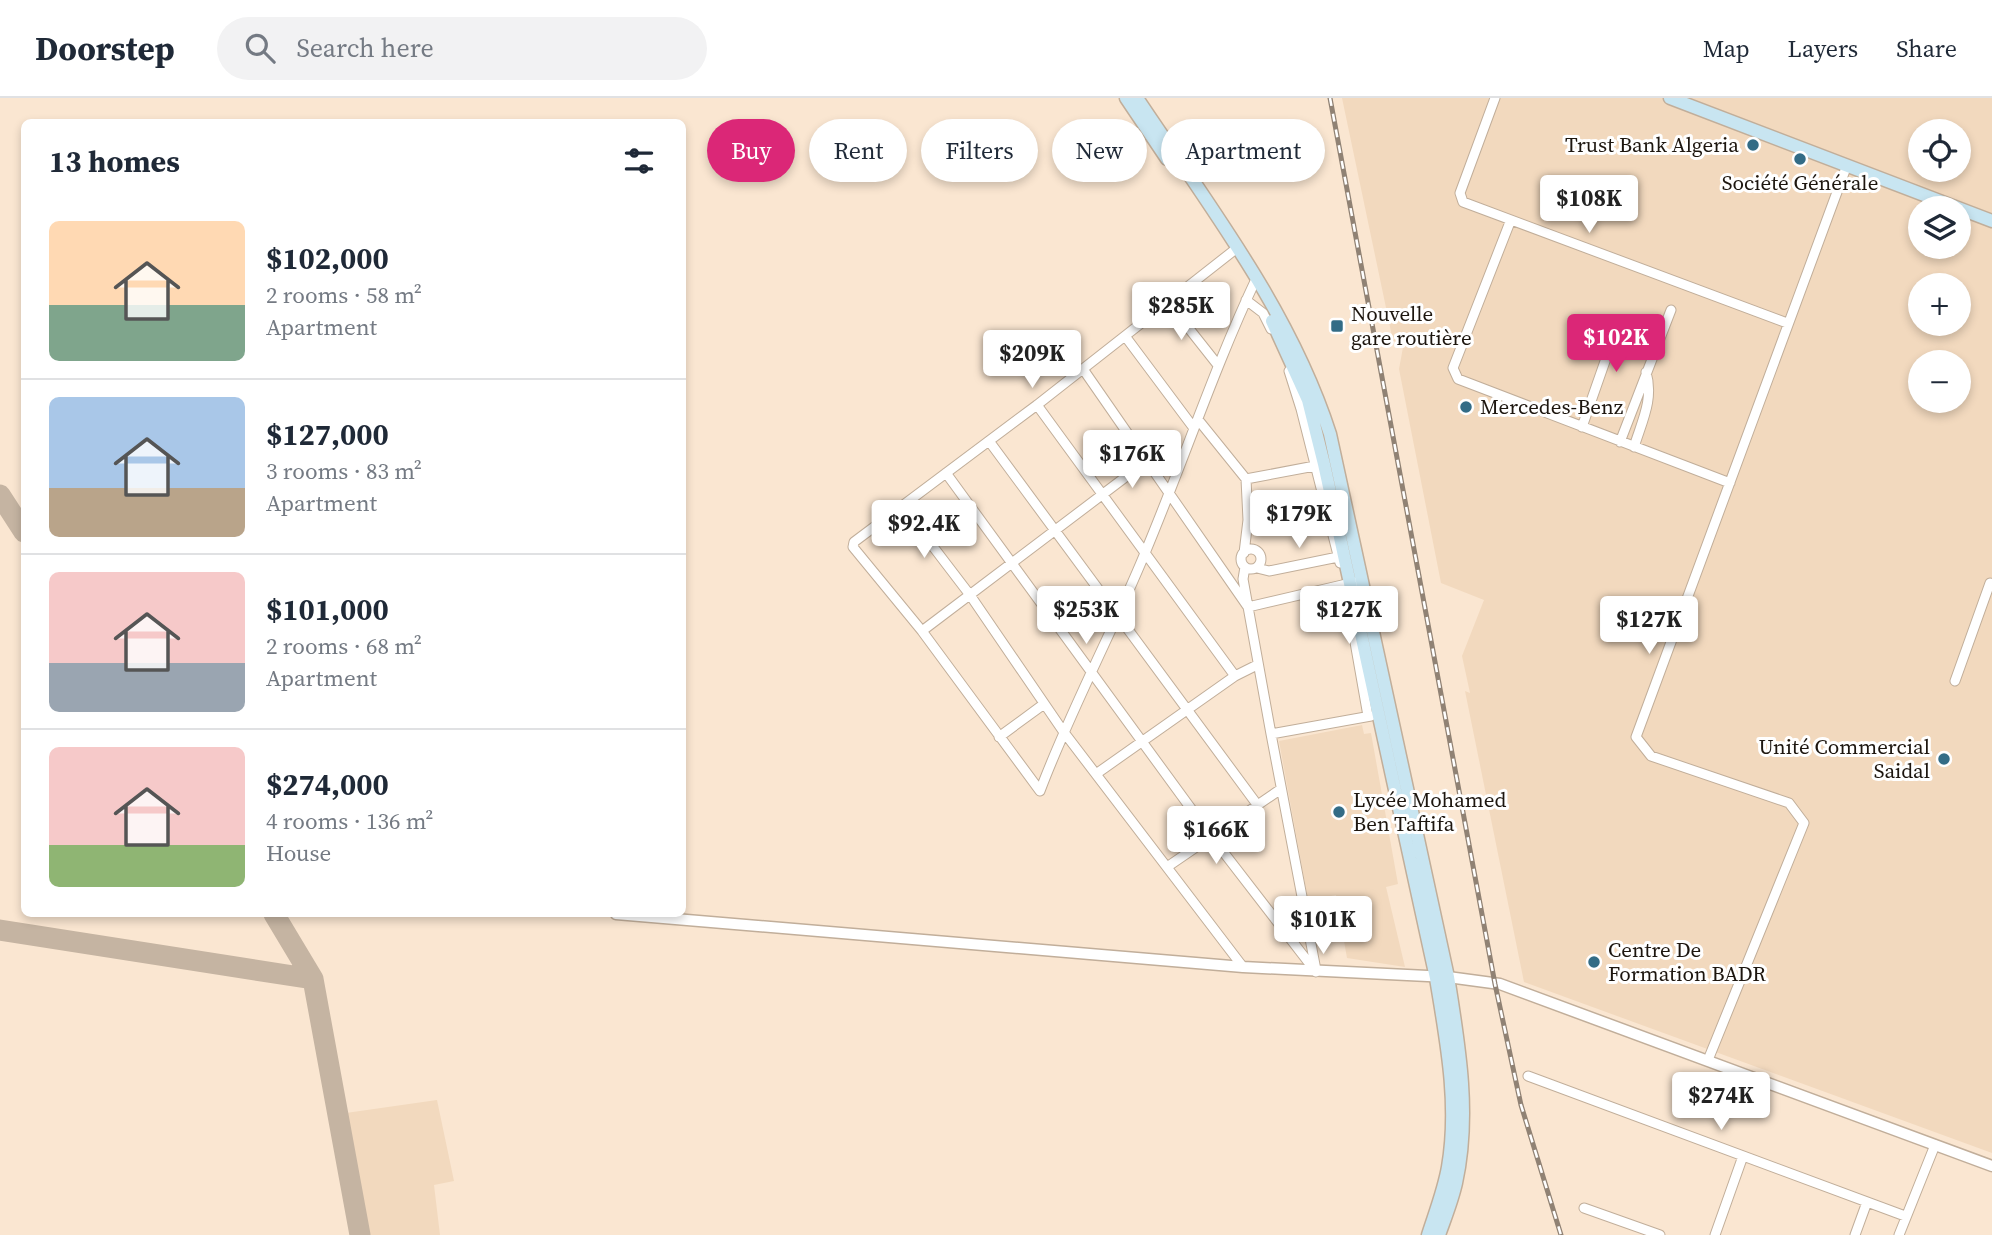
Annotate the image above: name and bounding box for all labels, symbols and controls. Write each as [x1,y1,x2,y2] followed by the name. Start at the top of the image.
[217,17,707,80] search box
[35,26,175,71] text: Doorstep
[241,29,279,67] icon: search
[297,30,434,66] text: Search here
[1703,32,1750,65] text: Map
[1788,32,1858,65] text: Layers
[1896,32,1957,65] text: Share
[707,119,795,182] chip: Buy
[809,119,907,182] chip: Rent
[921,119,1038,182] chip: Filters
[1052,119,1147,182] chip: New
[1161,119,1325,182] chip: Apartment
[1908,119,1971,413] map controls
[1908,119,1971,182] button: locate
[1565,130,1739,159] place label: Trust Bank Algeria
[1745,137,1761,153] marker: Trust Bank Algeria
[49,141,180,182] text: 13 homes
[620,142,658,180] icon: filters
[1792,151,1808,167] marker: Société Générale
[1722,168,1878,197] place label: Société Générale
[1540,176,1638,235] pin: $108K
[1556,182,1622,214] text: $108K
[1908,196,1971,259] button: layers
[266,238,389,279] text: $102,000
[105,249,189,333] icon: home
[1908,273,1971,336] button: +
[266,279,422,311] text: 2 rooms · 58 m²
[1132,282,1230,342] pin: $285K
[1148,289,1214,321] text: $285K
[1351,299,1472,352] place label: Nouvelle gare routière
[266,311,377,343] text: Apartment
[1567,314,1665,374] pin: $102K
[1329,318,1345,334] marker: Nouvelle gare routière
[1583,321,1649,353] text: $102K
[983,330,1081,390] pin: $209K
[999,337,1065,369] text: $209K
[1908,350,1971,413] button: −
[1480,392,1624,421] place label: Mercedes-Benz
[1458,399,1474,415] marker: Mercedes-Benz
[266,414,389,455] text: $127,000
[105,425,189,509] icon: home
[1083,430,1181,490] pin: $176K
[1099,437,1165,469] text: $176K
[266,455,422,487] text: 3 rooms · 83 m²
[266,487,377,519] text: Apartment
[1250,490,1348,550] pin: $179K
[1266,497,1332,529] text: $179K
[867,500,981,560] pin: $92.4K
[888,507,960,539] text: $92.4K
[1037,587,1135,646] pin: $253K
[1300,587,1398,646] pin: $127K
[266,589,389,630] text: $101,000
[1053,593,1119,625] text: $253K
[1316,593,1382,625] text: $127K
[1600,596,1698,656] pin: $127K
[105,600,189,684] icon: home
[1616,603,1682,635] text: $127K
[266,630,422,662] text: 2 rooms · 68 m²
[266,662,377,694] text: Apartment
[1758,732,1930,785] place label: Unité Commercial Saidal
[1936,751,1952,767] marker: Unité Commercial Saidal
[266,764,389,805] text: $274,000
[105,775,189,859] icon: home
[1353,785,1506,838] place label: Lycée Mohamed Ben Taftifa
[1331,804,1347,820] marker: Lycée Mohamed Ben Taftifa
[266,805,433,837] text: 4 rooms · 136 m²
[1167,806,1265,866] pin: $166K
[1183,813,1249,845] text: $166K
[266,837,331,869] text: House
[1274,896,1372,956] pin: $101K
[1290,903,1356,935] text: $101K
[1608,935,1766,988] place label: Centre De Formation BADR
[1586,954,1602,970] marker: Centre De Formation BADR
[1672,1072,1770,1132] pin: $274K
[1688,1079,1754,1111] text: $274K

